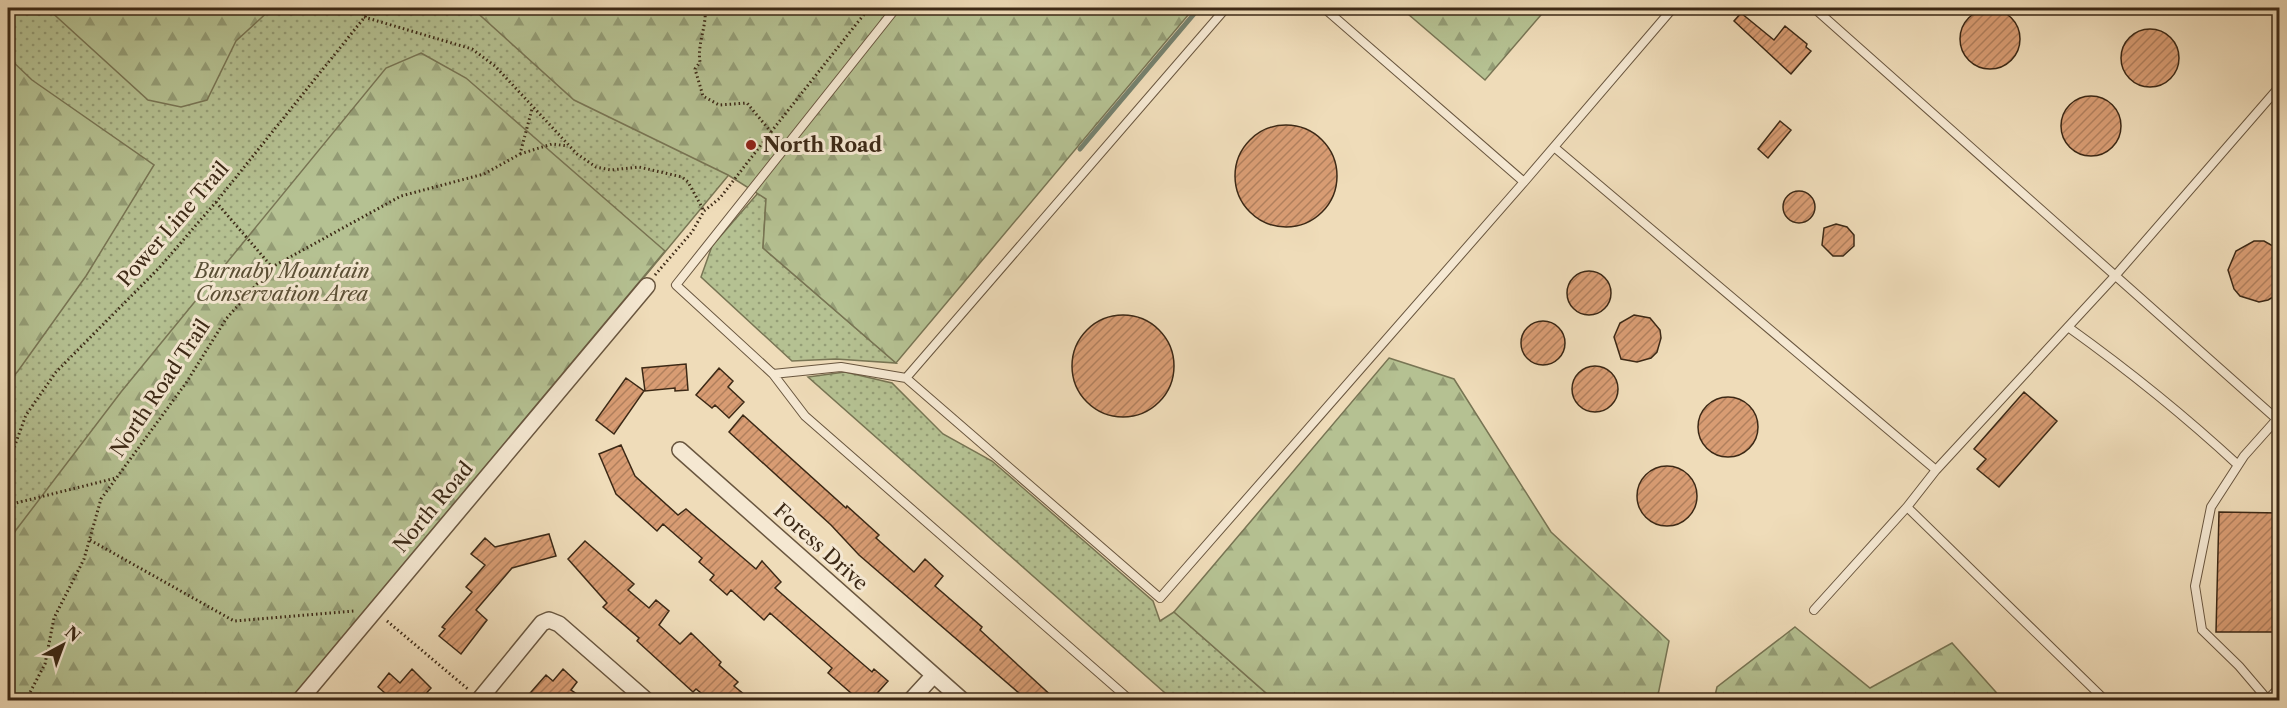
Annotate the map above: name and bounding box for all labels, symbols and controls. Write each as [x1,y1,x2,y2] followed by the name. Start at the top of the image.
[763,133,883,157] place label: North Road
[744,138,758,152] marker: North Road
[112,157,234,291] street label: Power Line Trail
[192,259,370,306] park label: Burnaby Mountain Conservation Area
[105,315,215,461] street label: North Road Trail
[388,457,478,557] street label: North Road
[769,498,873,596] street label: Foress Drive
[33,615,93,675] north arrow
[61,622,85,646] text: N

